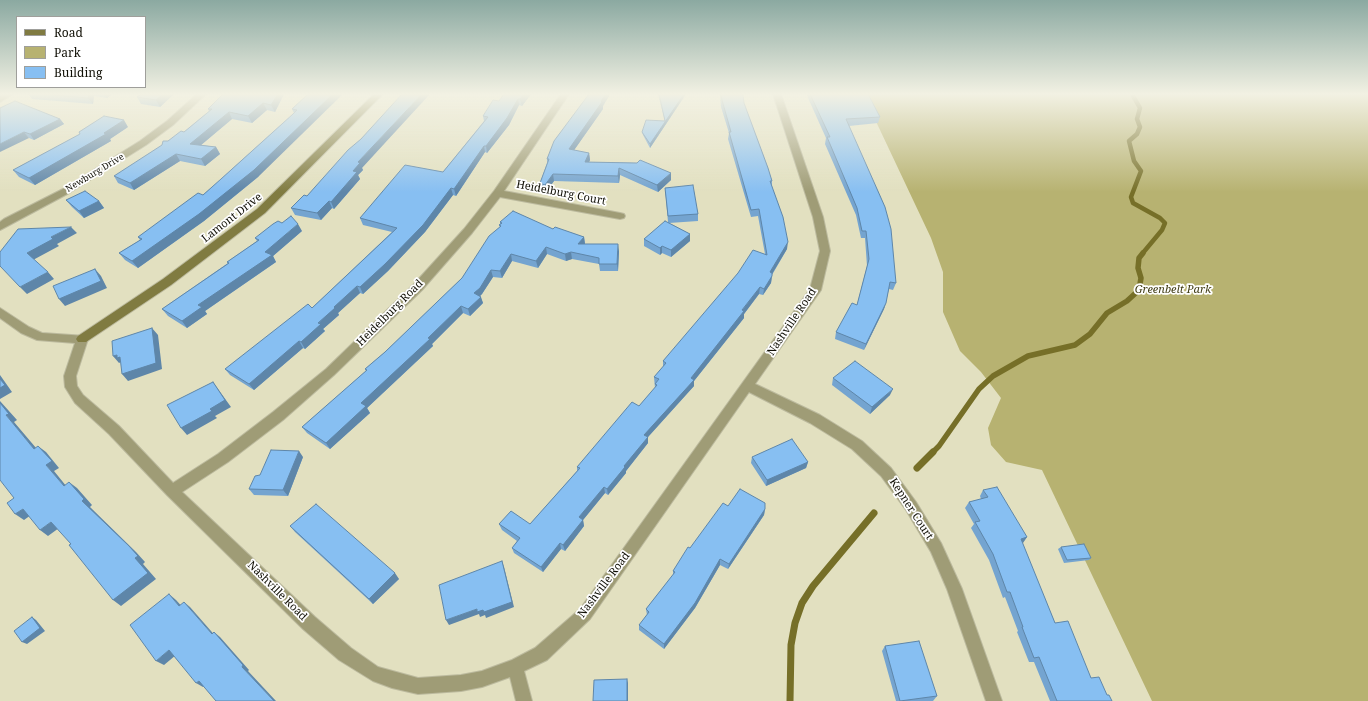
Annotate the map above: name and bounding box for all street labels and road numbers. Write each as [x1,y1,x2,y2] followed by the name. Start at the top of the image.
[64,151,126,195] street label: Newburg Drive
[515,178,607,208] street label: Heidelburg Court
[199,190,265,246] street label: Lamont Drive
[354,277,426,349] street label: Heidelburg Road
[765,286,819,358] street label: Nashville Road
[886,476,936,542] street label: Kepner Court
[575,550,633,620] street label: Nashville Road
[245,559,309,623] street label: Nashville Road

